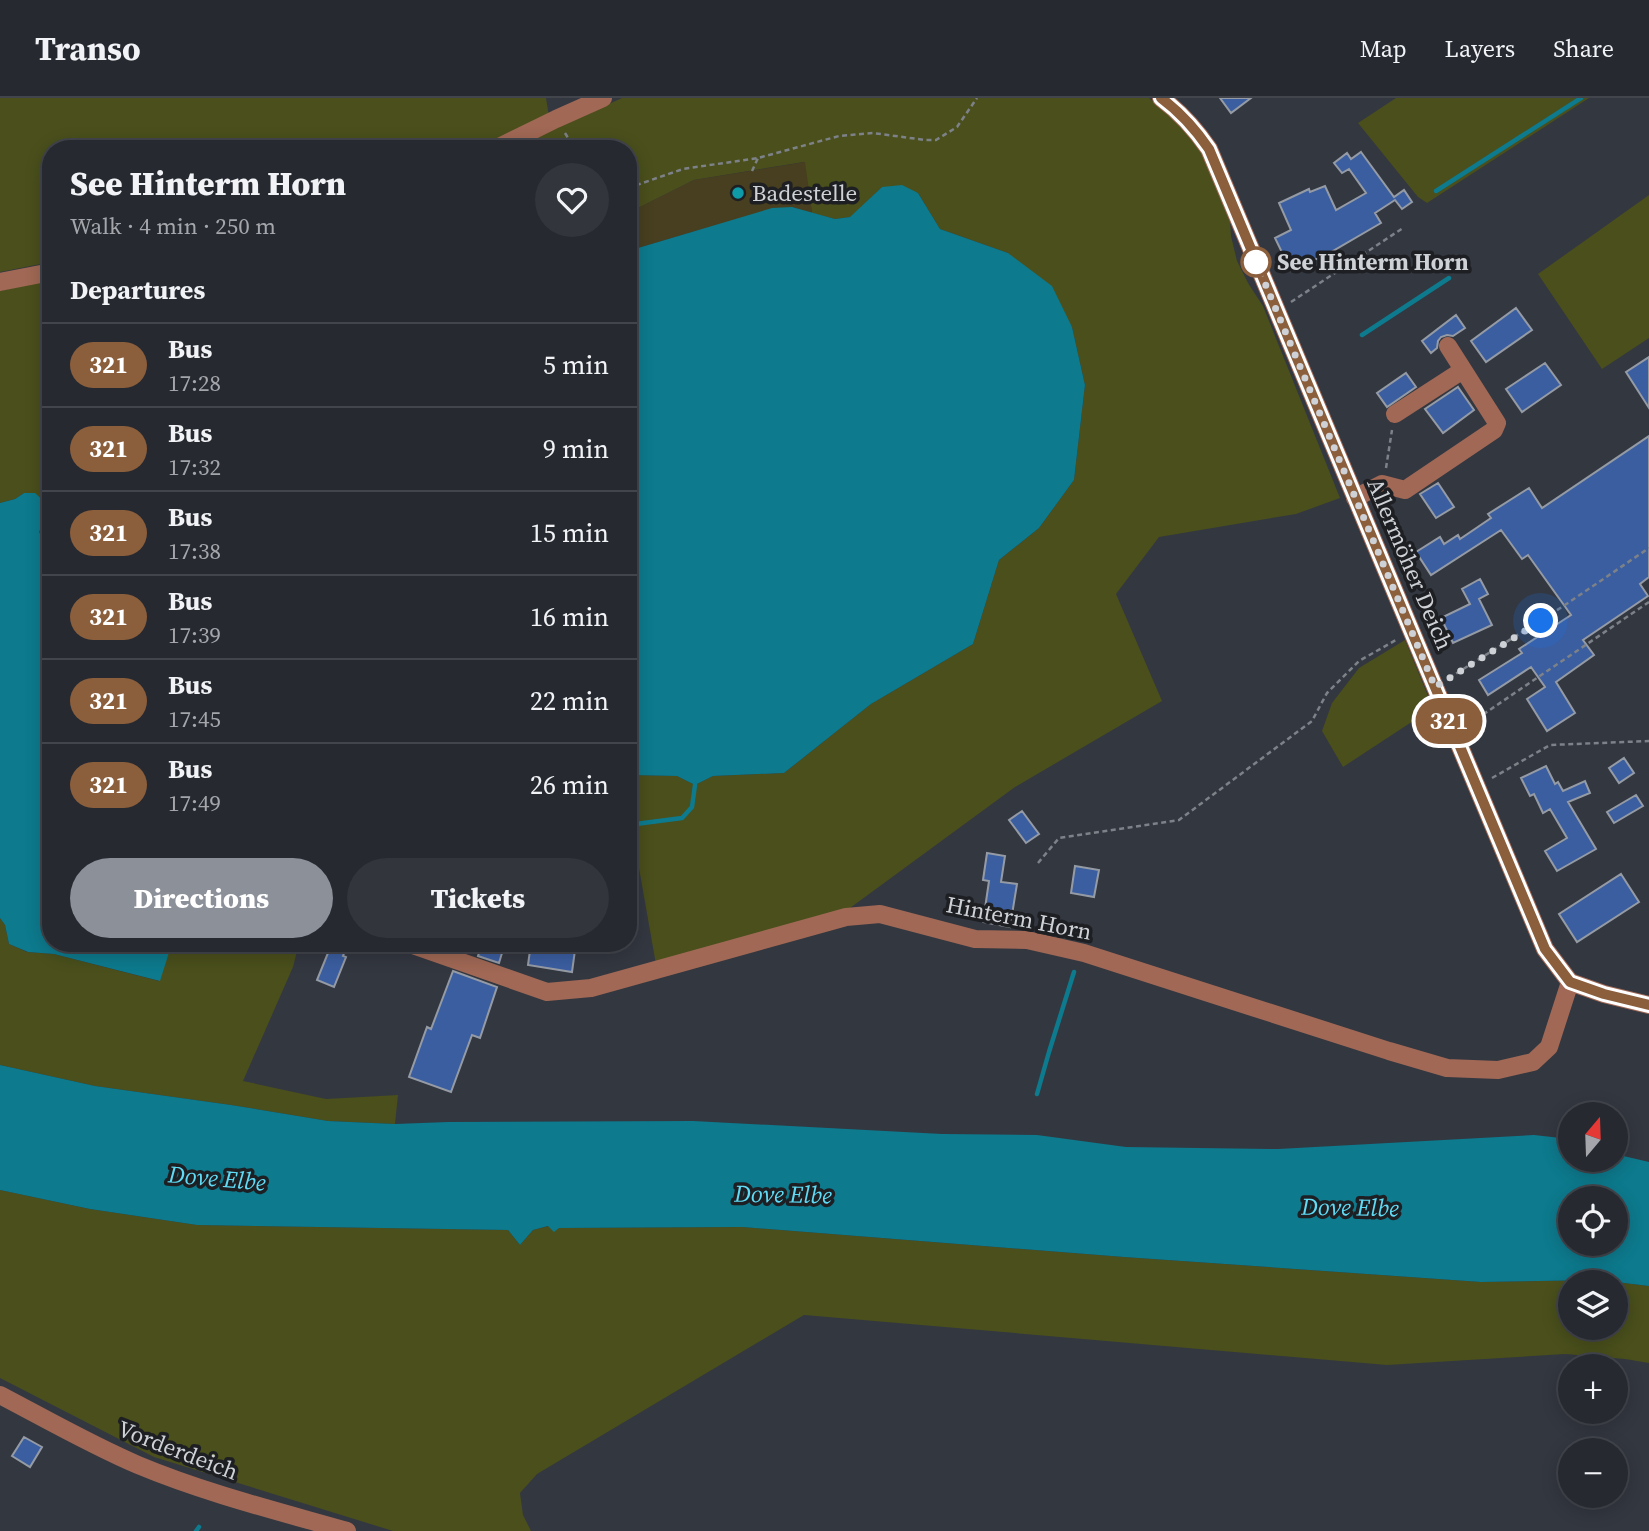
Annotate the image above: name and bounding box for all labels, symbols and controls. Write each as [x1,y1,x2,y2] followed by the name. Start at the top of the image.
[35,26,141,71] text: Transo
[1360,32,1407,65] text: Map
[1445,32,1515,65] text: Layers
[1553,32,1614,65] text: Share
[70,161,346,206] text: See Hinterm Horn
[535,163,609,237] button: heart
[752,177,857,209] place label: Badestelle
[730,185,746,201] marker: Badestelle
[70,210,276,242] text: Walk · 4 min · 250 m
[1277,246,1469,278] place label: See Hinterm Horn
[1241,247,1271,277] marker: See Hinterm Horn
[70,272,205,308] text: Departures
[168,331,212,367] text: Bus
[543,347,609,383] text: 5 min
[89,348,128,381] text: 321
[168,367,221,399] text: 17:28
[168,415,212,451] text: Bus
[543,431,609,467] text: 9 min
[89,432,128,465] text: 321
[168,451,221,483] text: 17:32
[1359,473,1461,655] street label: Allermöher Deich
[168,499,212,535] text: Bus
[530,515,609,551] text: 15 min
[89,516,128,549] text: 321
[168,535,221,567] text: 17:38
[168,583,212,619] text: Bus
[530,599,609,635] text: 16 min
[89,600,128,633] text: 321
[1523,603,1558,638] your location
[168,619,221,651] text: 17:39
[168,667,212,703] text: Bus
[530,683,609,719] text: 22 min
[89,684,128,717] text: 321
[1409,698,1489,744] line badge: 321
[168,703,221,735] text: 17:45
[1429,704,1469,737] text: 321
[168,751,212,787] text: Bus
[530,767,609,803] text: 26 min
[89,768,128,801] text: 321
[168,787,221,819] text: 17:49
[70,858,333,938] button: Directions
[347,858,609,938] button: Tickets
[943,888,1095,948] street label: Hinterm Horn
[1558,1102,1628,1172] north arrow
[1558,1102,1628,1508] map controls
[166,1157,267,1199] water label: Dove Elbe
[733,1177,832,1211] water label: Dove Elbe
[1558,1186,1628,1256] button: locate
[1300,1190,1399,1224] water label: Dove Elbe
[1558,1270,1628,1340] button: layers
[1558,1354,1628,1424] button: +
[113,1412,243,1488] street label: Vorderdeich
[1558,1438,1628,1508] button: −

